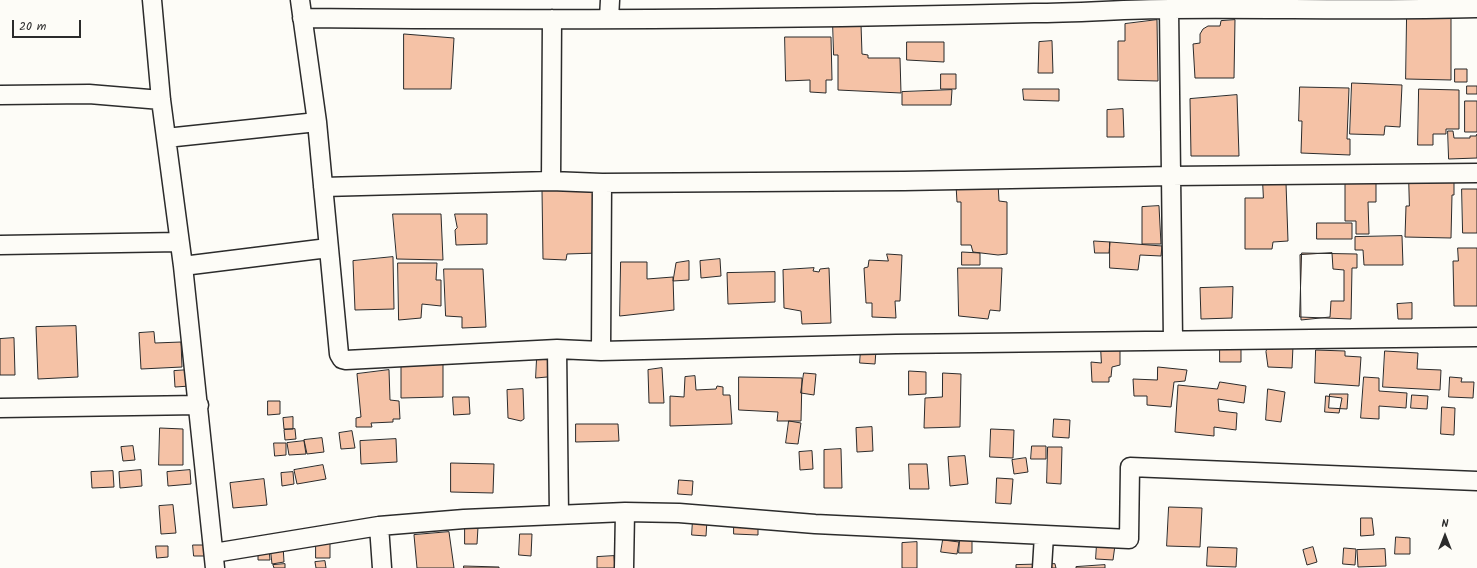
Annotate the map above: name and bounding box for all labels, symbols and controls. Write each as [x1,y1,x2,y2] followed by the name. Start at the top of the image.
[14,12,83,38] scale bar
[19,17,46,36] text: 20 m
[1442,515,1448,533] text: N
[1425,516,1465,556] north arrow

